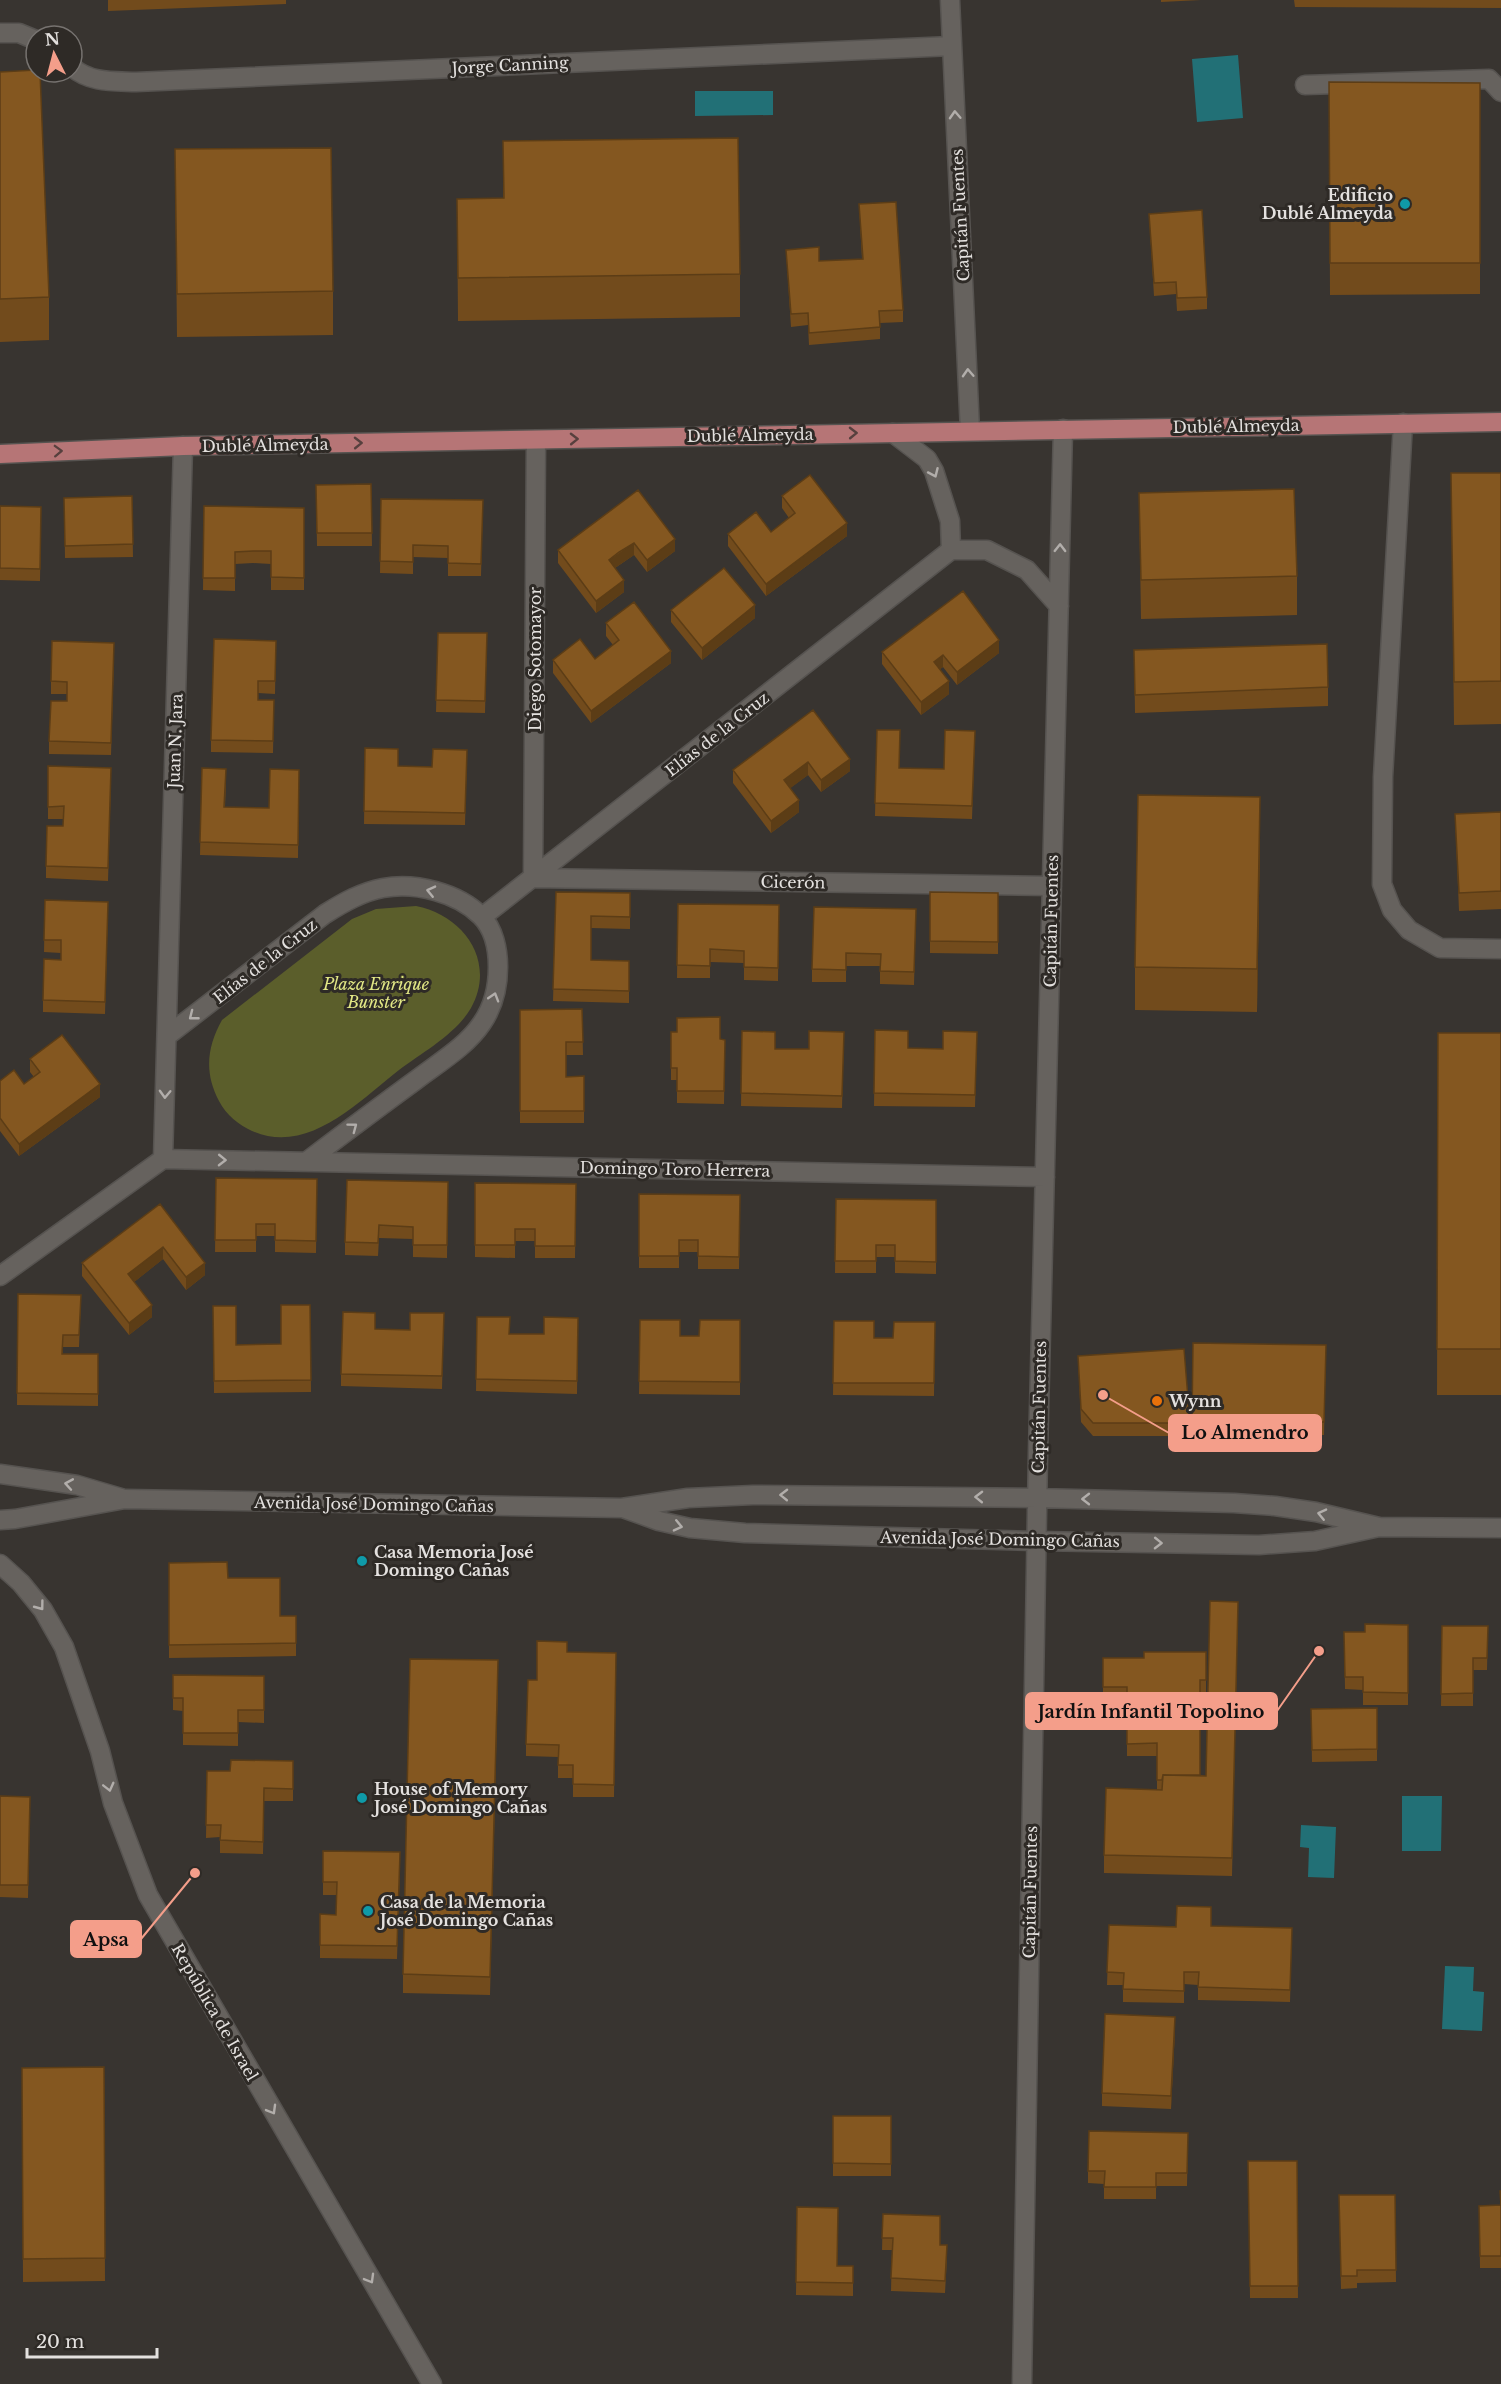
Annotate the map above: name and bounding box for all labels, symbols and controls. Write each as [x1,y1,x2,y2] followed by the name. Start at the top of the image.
[24,24,84,84] north arrow
[44,28,61,50] text: N
[449,52,569,78] street label: Jorge Canning
[949,110,962,119] one-way arrow
[947,148,973,282] street label: Capitán Fuentes
[1262,185,1393,223] place label: Edificio Dublé Almeyda
[1398,197,1412,211] marker: Edificio Dublé Almeyda
[961,368,974,377] one-way arrow
[1172,415,1300,437] street label: Dublé Almeyda
[686,424,814,446] street label: Dublé Almeyda
[849,427,858,440] one-way arrow
[570,433,579,445] one-way arrow
[201,434,329,456] street label: Dublé Almeyda
[354,437,363,449] one-way arrow
[54,445,63,458] one-way arrow
[926,466,938,477] one-way arrow
[1054,543,1066,552] one-way arrow
[525,586,545,731] street label: Diego Sotomayor
[661,687,773,781] street label: Elías de la Cruz
[163,693,187,791] street label: Juan N. Jara
[1040,855,1062,987] street label: Capitán Fuentes
[760,871,826,893] street label: Cicerón
[426,885,436,898] one-way arrow
[209,914,321,1008] street label: Elías de la Cruz
[322,974,430,1012] park label: Plaza Enrique Bunster
[486,992,499,1003] one-way arrow
[188,1008,199,1019] one-way arrow
[159,1090,172,1099] one-way arrow
[346,1123,357,1134] one-way arrow
[217,1154,226,1166] one-way arrow
[579,1157,771,1181] street label: Domingo Toro Herrera
[1028,1341,1050,1473] street label: Capitán Fuentes
[1168,1391,1222,1411] place label: Wynn
[1150,1394,1164,1408] marker: Wynn
[1169,1415,1321,1451] callout: Lo Almendro
[1181,1422,1309,1444] text: Lo Almendro
[64,1478,74,1491] one-way arrow
[779,1489,788,1501] one-way arrow
[974,1491,983,1503] one-way arrow
[253,1492,494,1516] street label: Avenida José Domingo Cañas
[1082,1493,1091,1505] one-way arrow
[1318,1508,1328,1521] one-way arrow
[672,1518,682,1531] one-way arrow
[879,1527,1120,1551] street label: Avenida José Domingo Cañas
[1153,1537,1162,1549] one-way arrow
[374,1542,534,1580] place label: Casa Memoria José Domingo Cañas
[355,1554,369,1568] marker: Casa Memoria José Domingo Cañas
[32,1600,43,1611] one-way arrow
[1026,1693,1277,1729] callout: Jardín Infantil Topolino
[1034,1701,1264,1723] text: Jardín Infantil Topolino
[371,1779,547,1817] place label: House of Memory José Domingo Cañas
[102,1782,115,1792] one-way arrow
[355,1791,369,1805] marker: House of Memory José Domingo Cañas
[1019,1826,1041,1958] street label: Capitán Fuentes
[377,1892,553,1930] place label: Casa de la Memoria José Domingo Cañas
[361,1904,375,1918] marker: Casa de la Memoria José Domingo Cañas
[71,1921,141,1957] callout: Apsa
[82,1929,130,1951] text: Apsa
[167,1940,263,2084] street label: República de Israel
[265,2104,276,2114] one-way arrow
[363,2272,375,2283] one-way arrow
[27,2321,158,2359] scale bar
[36,2331,84,2353] text: 20 m

